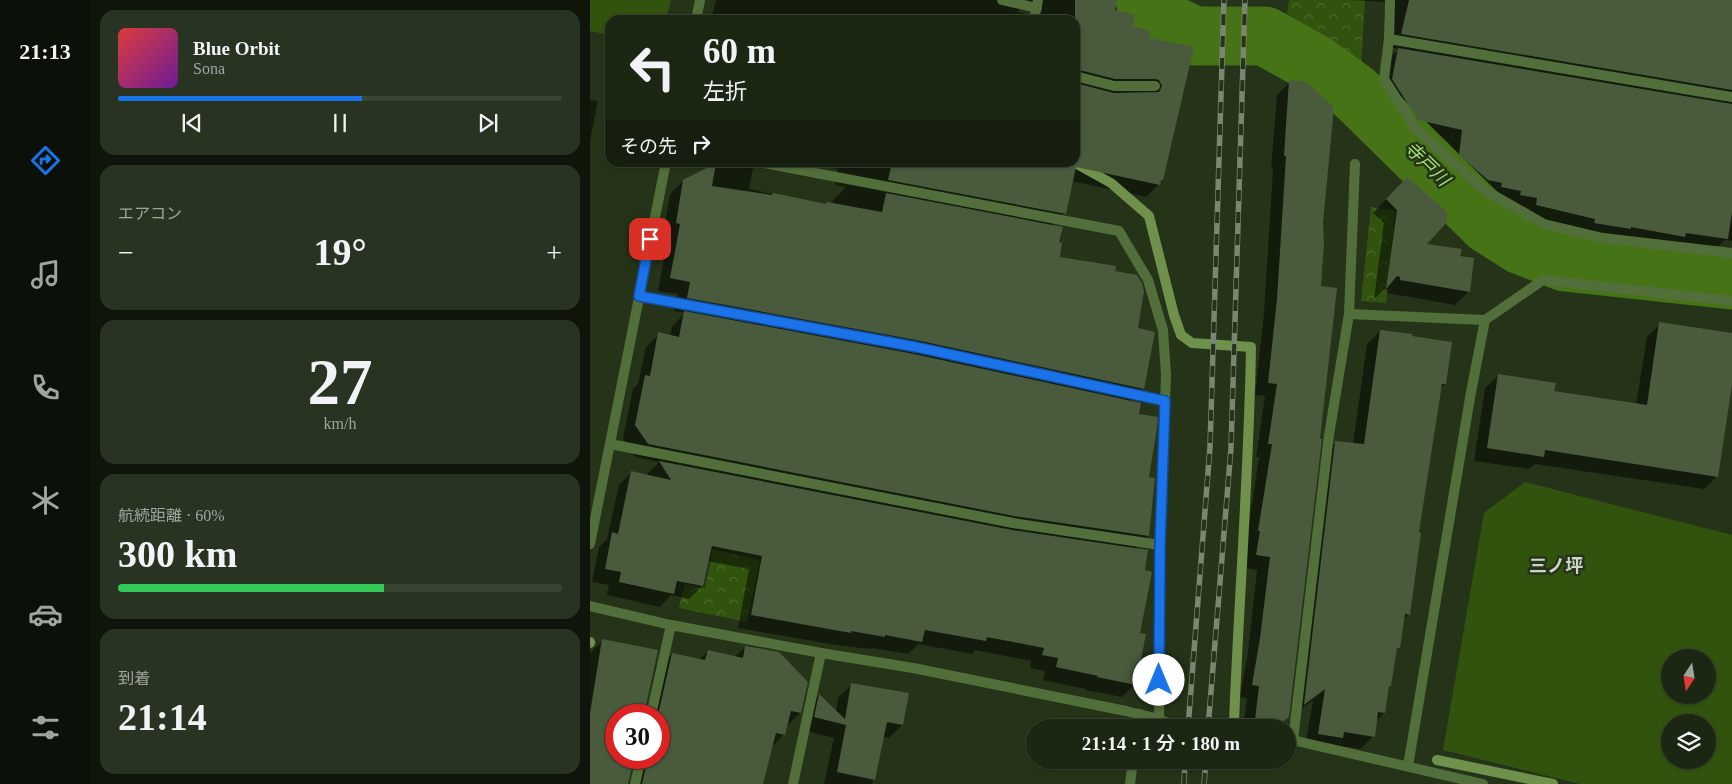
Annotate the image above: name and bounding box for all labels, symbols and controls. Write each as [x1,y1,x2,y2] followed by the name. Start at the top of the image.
[703,32,776,71] text: 60 m
[620,35,685,100] icon: left
[193,38,280,59] text: Blue Orbit
[19,39,71,64] text: 21:13
[193,60,225,77] text: Sona
[703,79,747,104] text: 左折
[178,109,206,137] icon: previous
[326,109,354,137] icon: pause
[474,109,502,137] icon: next
[687,130,715,158] icon: right
[620,136,677,157] text: その先
[1401,138,1455,191] water label: 寺戸川
[28,143,63,178] icon: directions
[118,205,182,222] text: エアコン
[629,218,671,260] pin
[636,225,664,253] icon: arrive
[313,231,367,273] text: 19°
[118,237,134,268] text: −
[546,237,562,268] text: +
[28,257,63,292] icon: music
[308,346,373,418] text: 27
[28,370,63,405] icon: phone
[324,415,356,432] text: km/h
[28,483,63,518] icon: climate
[118,507,225,524] text: 航続距離 · 60%
[118,533,237,575] text: 300 km
[1529,556,1583,576] district label: 三ノ坪
[28,597,63,632] icon: car
[1661,649,1716,704] north arrow
[1661,649,1716,769] map controls
[1132,653,1184,705] position arrow
[118,670,150,687] text: 到着
[118,696,207,738] text: 21:14
[605,704,670,769] speed limit sign: 30
[28,710,63,745] icon: filters
[1661,714,1716,769] button: layers
[1082,733,1240,754] text: 21:14 · 1 分 · 180 m

